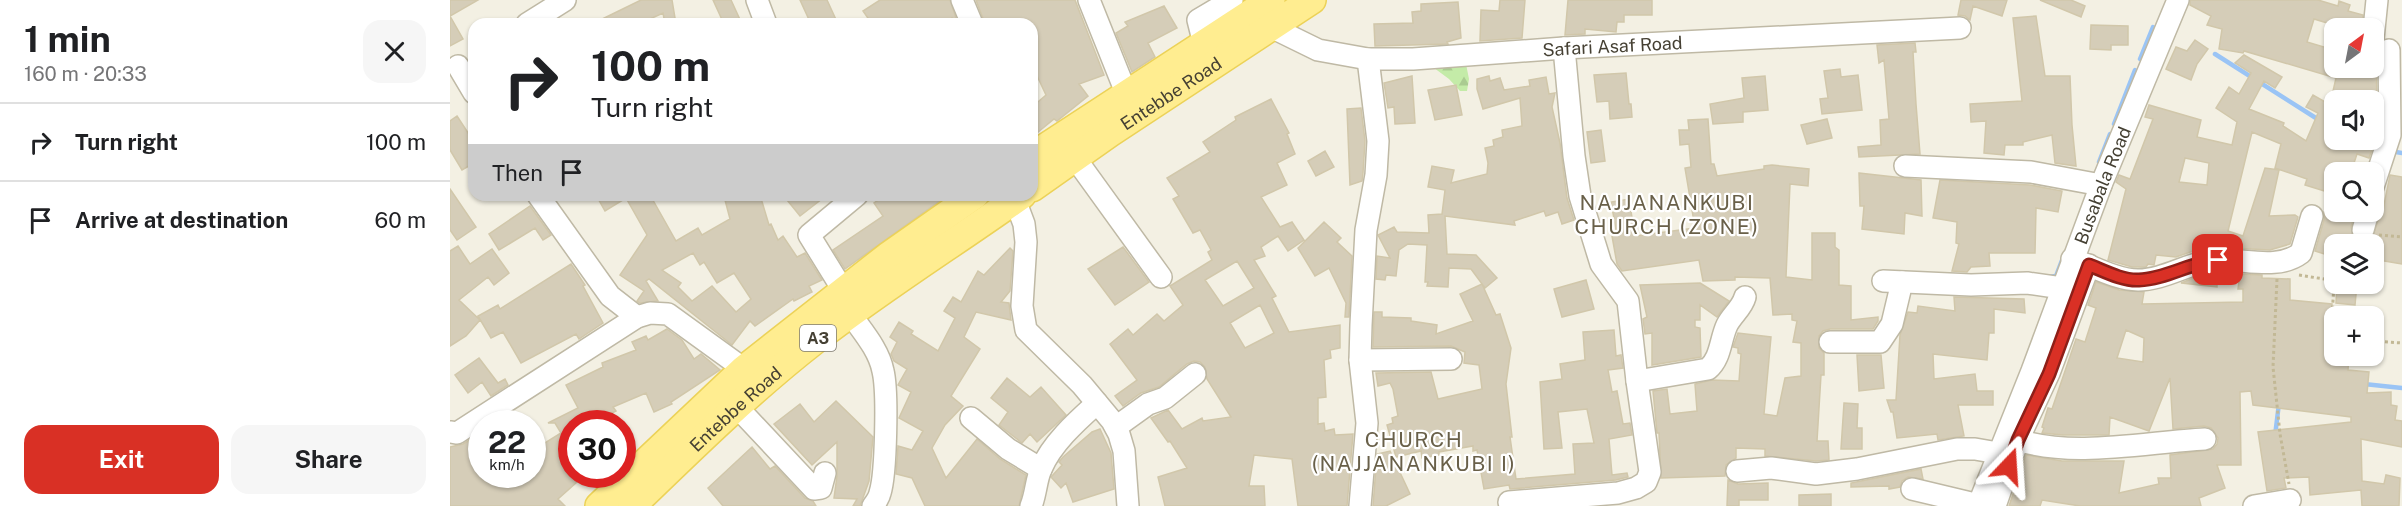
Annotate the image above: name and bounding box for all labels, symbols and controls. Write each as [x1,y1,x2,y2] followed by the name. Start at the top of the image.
[24,18,111,60] text: 1 min
[2324,18,2384,78] north arrow
[2324,18,2384,366] map controls
[363,20,426,83] button: close
[1542,32,1683,60] street label: Safari Asaf Road
[591,41,710,90] text: 100 m
[492,42,570,120] icon: right
[1116,52,1225,134] street label: Entebbe Road
[24,62,147,86] text: 160 m · 20:33
[2324,90,2384,150] button: sound
[591,91,714,123] text: Turn right
[2070,123,2135,247] street label: Busabala Road
[24,126,57,159] icon: right
[75,129,178,155] text: Turn right
[366,129,426,155] text: 100 m
[555,156,588,189] icon: arrive
[492,160,543,186] text: Then
[2324,162,2384,222] button: search
[1575,190,1759,239] district label: NAJJANANKUBI CHURCH (ZONE)
[24,204,57,237] icon: arrive
[75,207,288,233] text: Arrive at destination
[375,207,426,233] text: 60 m
[2192,234,2243,285] pin
[2324,234,2384,294] button: layers
[2201,243,2234,276] icon: arrive
[2324,306,2384,366] button: +
[800,325,836,351] road number: A3
[685,362,786,456] street label: Entebbe Road
[558,410,636,488] speed limit sign: 30
[488,424,526,460] text: 22
[24,425,219,494] button: Exit
[231,425,426,494] button: Share
[1312,427,1516,476] district label: CHURCH (NAJJANANKUBI I)
[1977,434,2041,498] position arrow
[489,456,525,473] text: km/h

